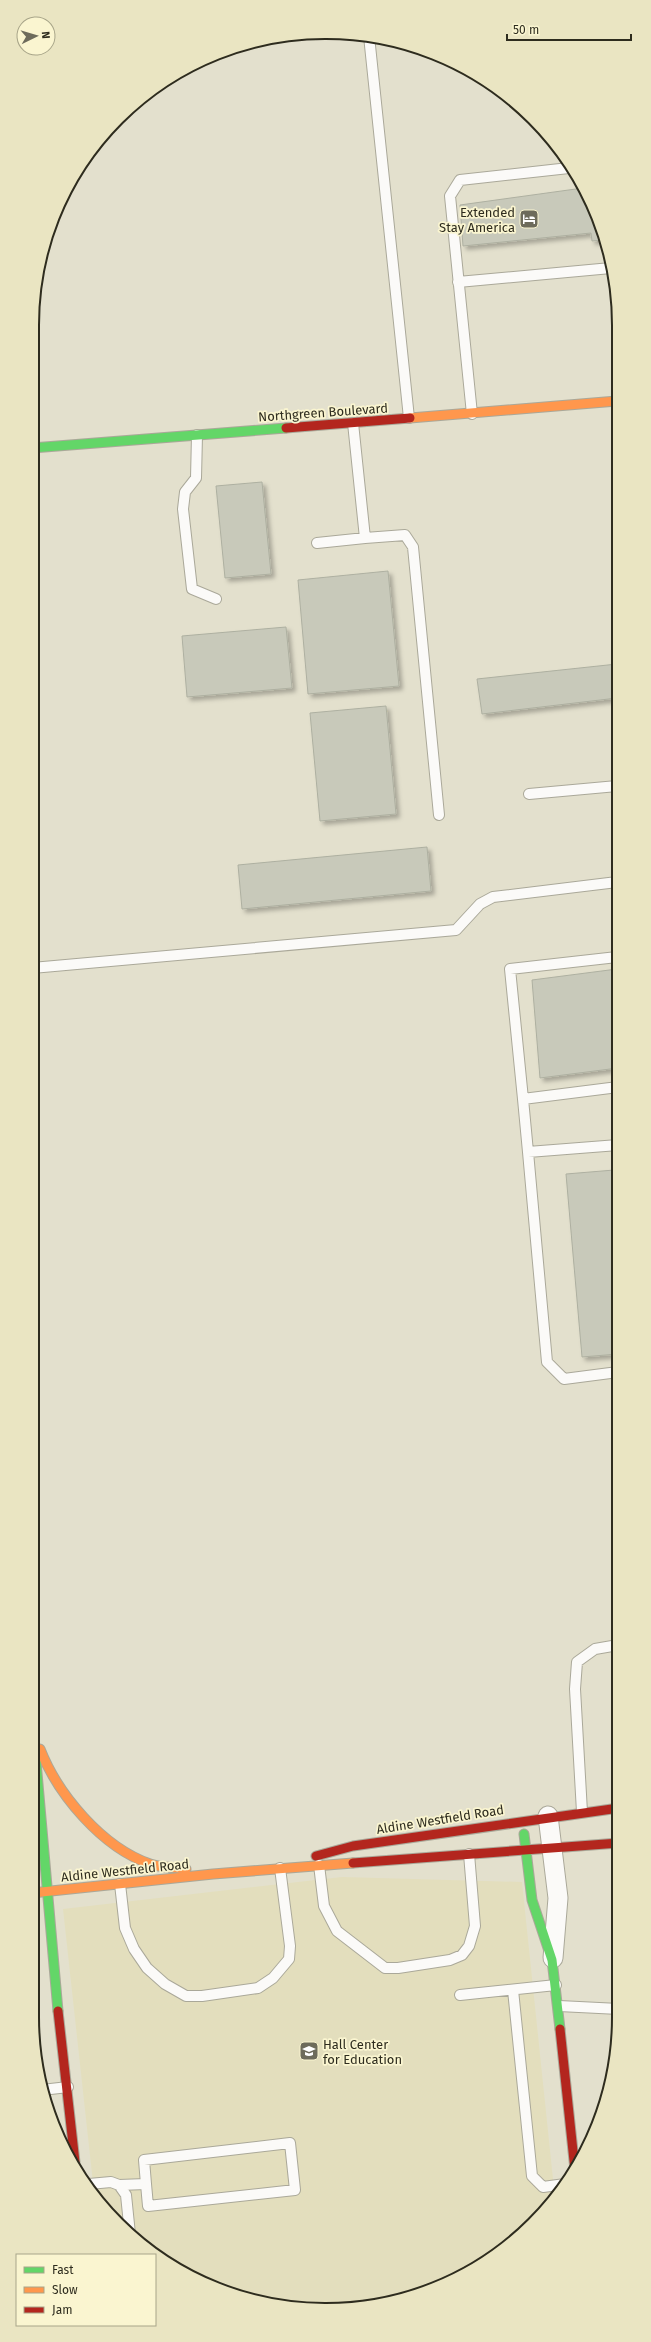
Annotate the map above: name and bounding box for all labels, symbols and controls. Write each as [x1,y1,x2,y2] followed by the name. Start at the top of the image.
[16,16,56,56] north arrow
[507,16,631,42] scale bar
[513,23,539,37] text: 50 m
[39,31,52,39] text: N
[439,205,515,235] place label: Extended Stay America
[518,208,540,230] hotel icon: Extended Stay America
[258,400,388,425] street label: Northgreen Boulevard
[375,1802,505,1837] street label: Aldine Westfield Road
[60,1856,190,1885] street label: Aldine Westfield Road
[323,2037,402,2067] place label: Hall Center for Education
[298,2040,320,2062] school or university icon: Hall Center for Education
[16,2254,156,2326] legend
[52,2263,74,2277] text: Fast
[52,2283,78,2297] text: Slow
[52,2303,72,2317] text: Jam

